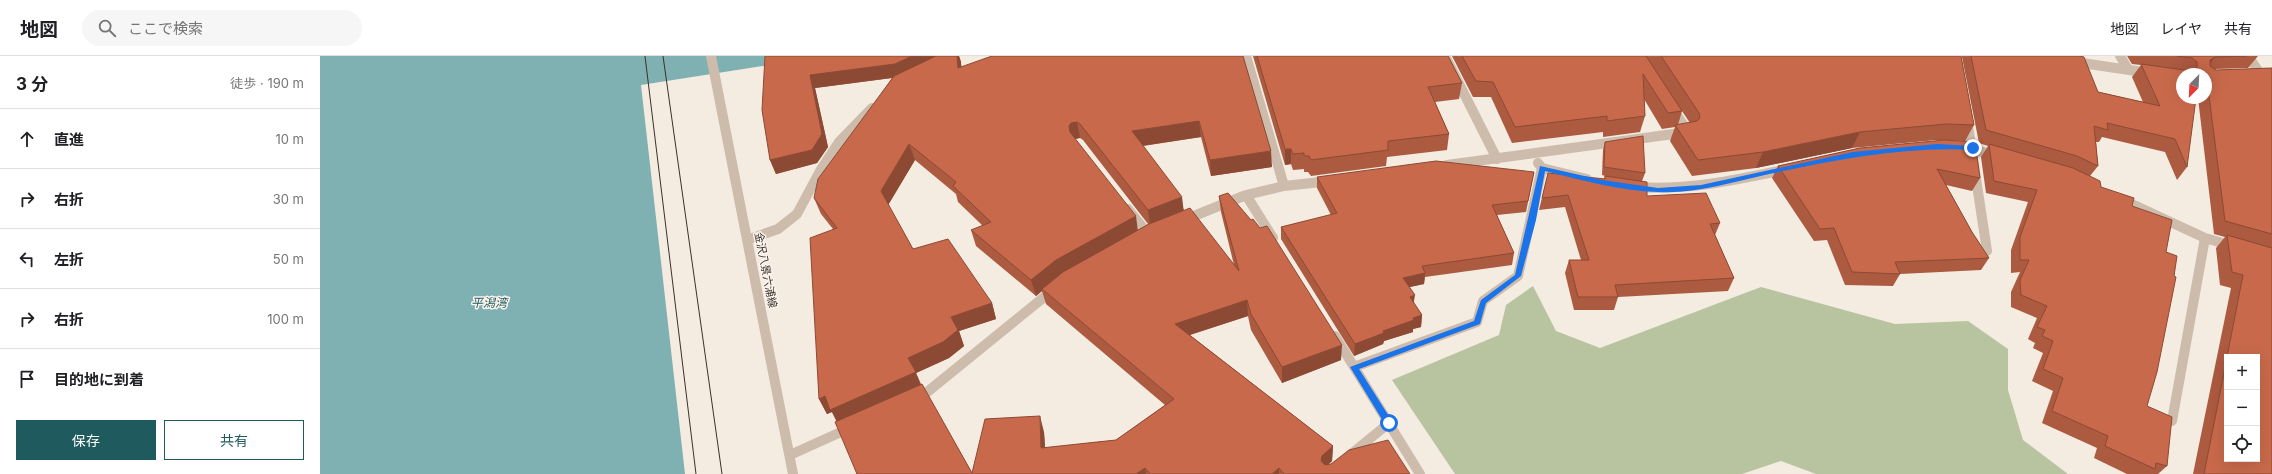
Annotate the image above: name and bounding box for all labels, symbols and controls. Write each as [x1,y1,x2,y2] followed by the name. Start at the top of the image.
[82,10,362,46] search box
[96,17,118,39] icon: search
[20,18,58,41] text: 地図
[128,19,203,38] text: ここで検索
[2110,20,2138,37] text: 地図
[2160,20,2202,37] text: レイヤ
[2224,20,2252,37] text: 共有
[2176,68,2212,104] north arrow
[16,74,48,94] text: 3 分
[230,75,304,91] text: 徒歩 · 190 m
[16,128,38,150] icon: ahead
[54,130,84,149] text: 直進
[275,131,304,147] text: 10 m
[1964,139,1982,157] route end
[16,188,38,210] icon: right
[54,190,84,209] text: 右折
[273,191,304,207] text: 30 m
[752,231,780,309] street label: 金沢八景六浦線
[16,248,38,270] icon: left
[54,250,84,269] text: 左折
[273,251,304,267] text: 50 m
[471,295,509,310] water label: 平潟湾
[16,308,38,330] icon: right
[54,310,84,329] text: 右折
[267,311,304,327] text: 100 m
[2224,354,2260,462] map controls
[2224,354,2260,390] button: +
[16,368,38,390] icon: arrive
[54,370,144,389] text: 目的地に到着
[2224,390,2260,426] button: −
[1380,414,1398,432] route start
[16,420,156,460] button: 保存
[164,420,304,460] button: 共有
[2224,426,2260,462] button: locate

